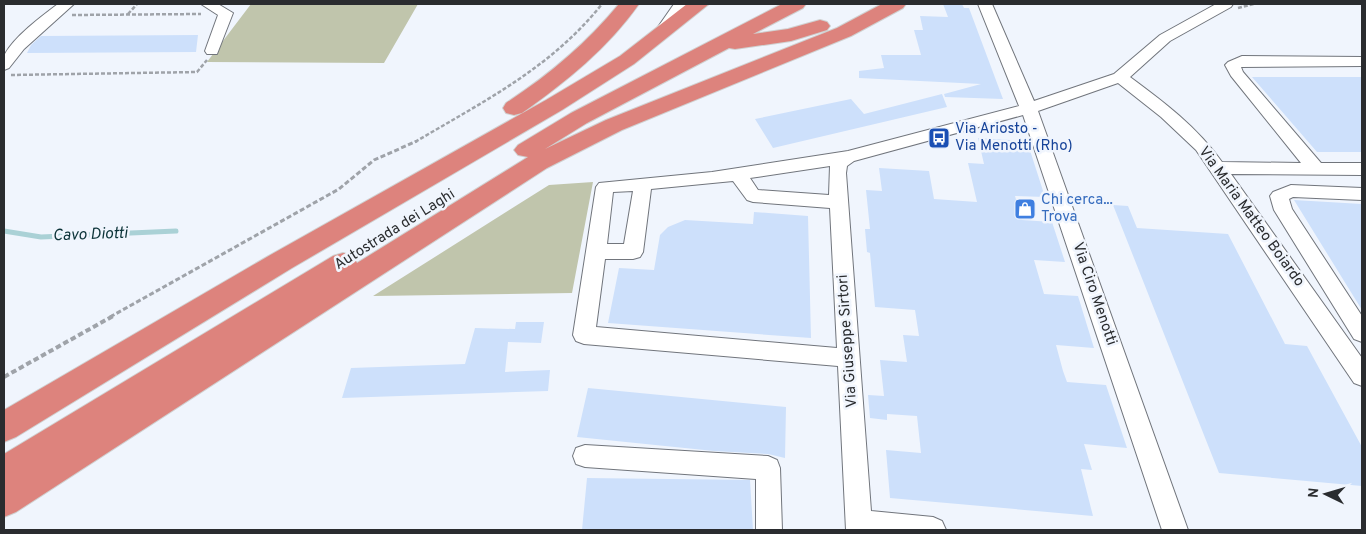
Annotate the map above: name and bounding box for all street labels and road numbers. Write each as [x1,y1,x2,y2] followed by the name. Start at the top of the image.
[1194,143,1308,291] street label: Via Maria Matteo Boiardo
[331,185,459,275] street label: Autostrada dei Laghi
[1067,240,1121,348] street label: Via Ciro Menotti
[834,274,862,408] street label: Via Giuseppe Sirtori

